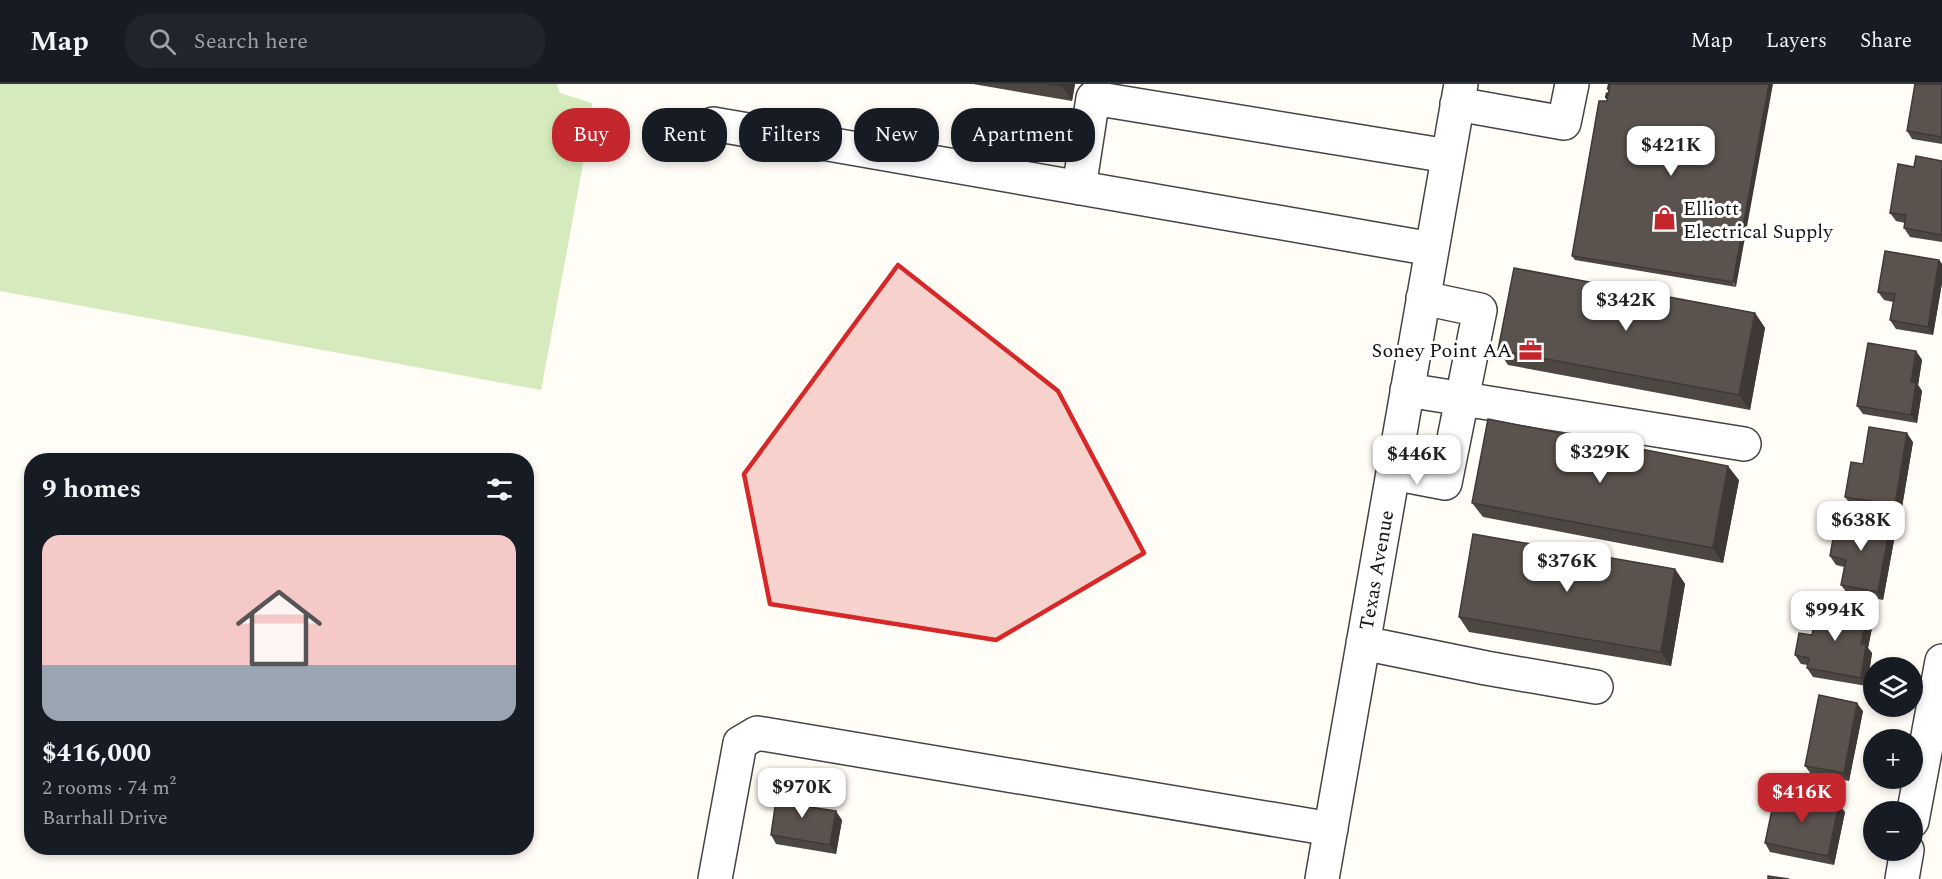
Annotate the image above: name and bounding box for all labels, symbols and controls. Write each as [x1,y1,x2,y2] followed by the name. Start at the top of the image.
[125,14,545,68] search box
[30,20,89,63] text: Map
[146,25,179,58] icon: search
[194,25,308,58] text: Search here
[1691,25,1733,57] text: Map
[1766,25,1827,57] text: Layers
[1860,25,1912,57] text: Share
[552,108,630,162] chip: Buy
[642,108,727,162] chip: Rent
[739,108,842,162] chip: Filters
[854,108,939,162] chip: New
[951,108,1095,162] chip: Apartment
[1629,126,1713,177] pin: $421K
[1641,130,1701,160] text: $421K
[1683,194,1834,247] place label: Elliott Electrical Supply
[1652,206,1678,232] shop icon: Elliott Electrical Supply
[1584,281,1668,332] pin: $342K
[1596,285,1656,315] text: $342K
[1372,336,1512,366] place label: Soney Point AA
[1517,337,1543,363] office icon: Soney Point AA
[1558,433,1642,484] pin: $329K
[1375,435,1459,486] pin: $446K
[1570,437,1630,467] text: $329K
[1387,439,1447,469] text: $446K
[42,469,141,509] text: 9 homes
[483,473,516,506] icon: filters
[1819,501,1903,552] pin: $638K
[1831,505,1891,535] text: $638K
[1352,508,1402,633] street label: Texas Avenue
[1525,542,1609,593] pin: $376K
[1537,546,1597,576] text: $376K
[225,574,333,682] icon: home
[1793,591,1877,642] pin: $994K
[1805,595,1865,625] text: $994K
[1863,657,1923,861] map controls
[1863,657,1923,717] button: layers
[1863,729,1923,789] button: +
[42,733,151,773] text: $416,000
[760,768,844,819] pin: $970K
[772,772,832,802] text: $970K
[42,773,176,803] text: 2 rooms · 74 m²
[1760,773,1844,824] pin: $416K
[1772,777,1832,807] text: $416K
[1863,801,1923,861] button: −
[42,803,168,833] text: Barrhall Drive

